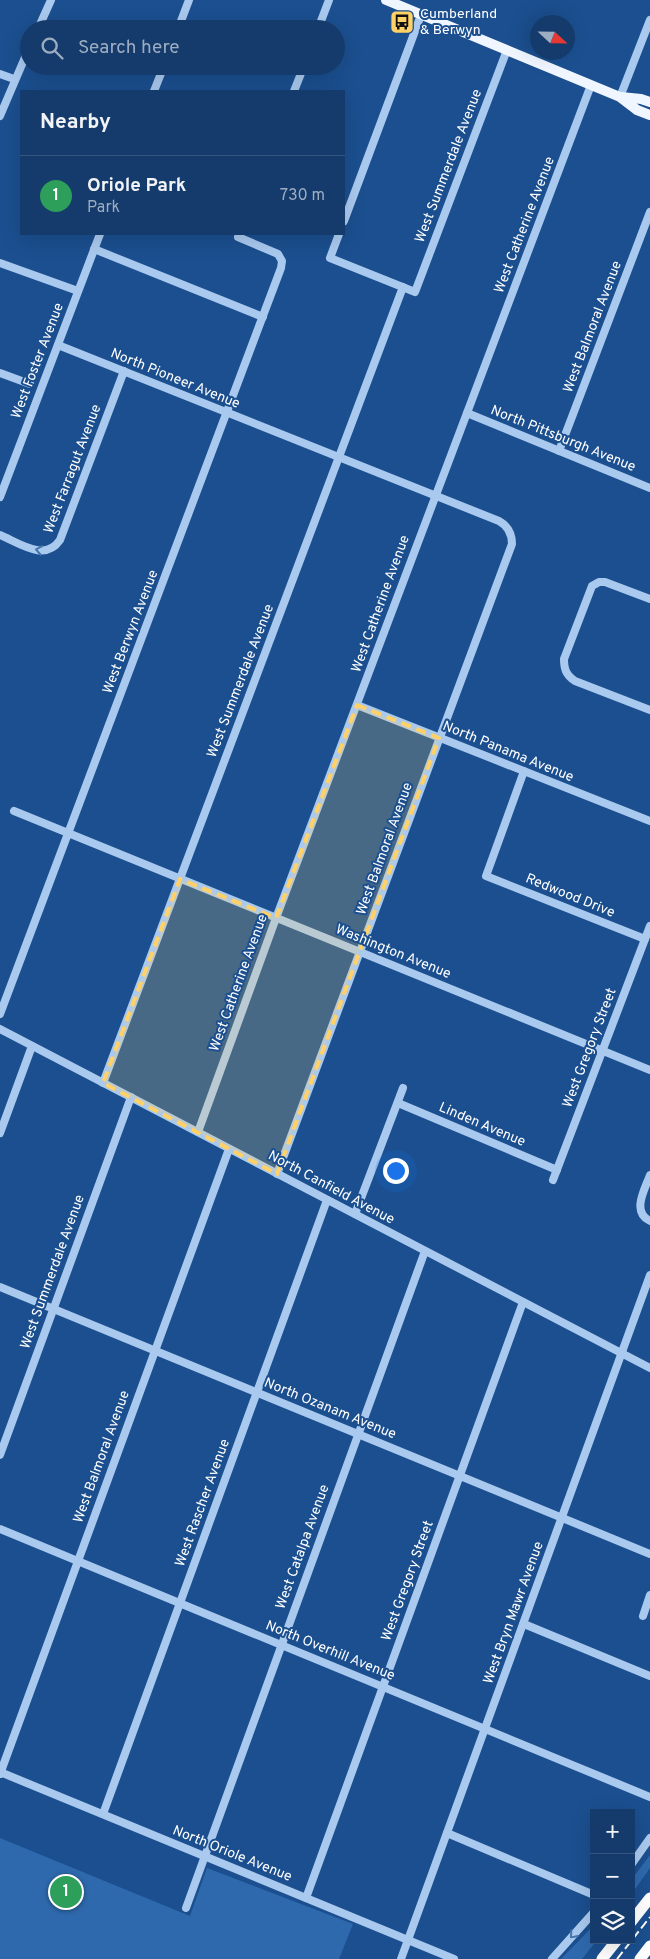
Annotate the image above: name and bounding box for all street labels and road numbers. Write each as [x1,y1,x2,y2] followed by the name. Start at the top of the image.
[412,87,486,245] street label: West Summerdale Avenue
[491,154,559,296] street label: West Catherine Avenue
[560,259,626,395] street label: West Balmoral Avenue
[8,301,68,421] street label: West Foster Avenue
[108,345,242,413] street label: North Pioneer Avenue
[41,402,105,536] street label: West Farragut Avenue
[488,402,638,476] street label: North Pittsburgh Avenue
[348,533,414,675] street label: West Catherine Avenue
[100,568,162,696] street label: West Berwyn Avenue
[204,602,278,760] street label: West Summerdale Avenue
[440,718,576,786] street label: North Panama Avenue
[353,780,417,918] street label: West Balmoral Avenue
[523,870,617,922] street label: Redwood Drive
[206,912,272,1054] street label: West Catherine Avenue
[333,921,453,983] street label: Washington Avenue
[559,986,621,1110] street label: West Gregory Street
[436,1099,528,1151] street label: Linden Avenue
[265,1147,397,1229] street label: North Canfield Avenue
[17,1192,89,1352] street label: West Summerdale Avenue
[261,1375,399,1443] street label: North Ozanam Avenue
[70,1388,134,1526] street label: West Balmoral Avenue
[172,1437,234,1569] street label: West Rascher Avenue
[273,1482,333,1612] street label: West Catalpa Avenue
[378,1519,438,1643] street label: West Gregory Street
[480,1539,548,1687] street label: West Bryn Mawr Avenue
[263,1617,397,1685] street label: North Overhill Avenue
[170,1822,294,1886] street label: North Oriole Avenue

